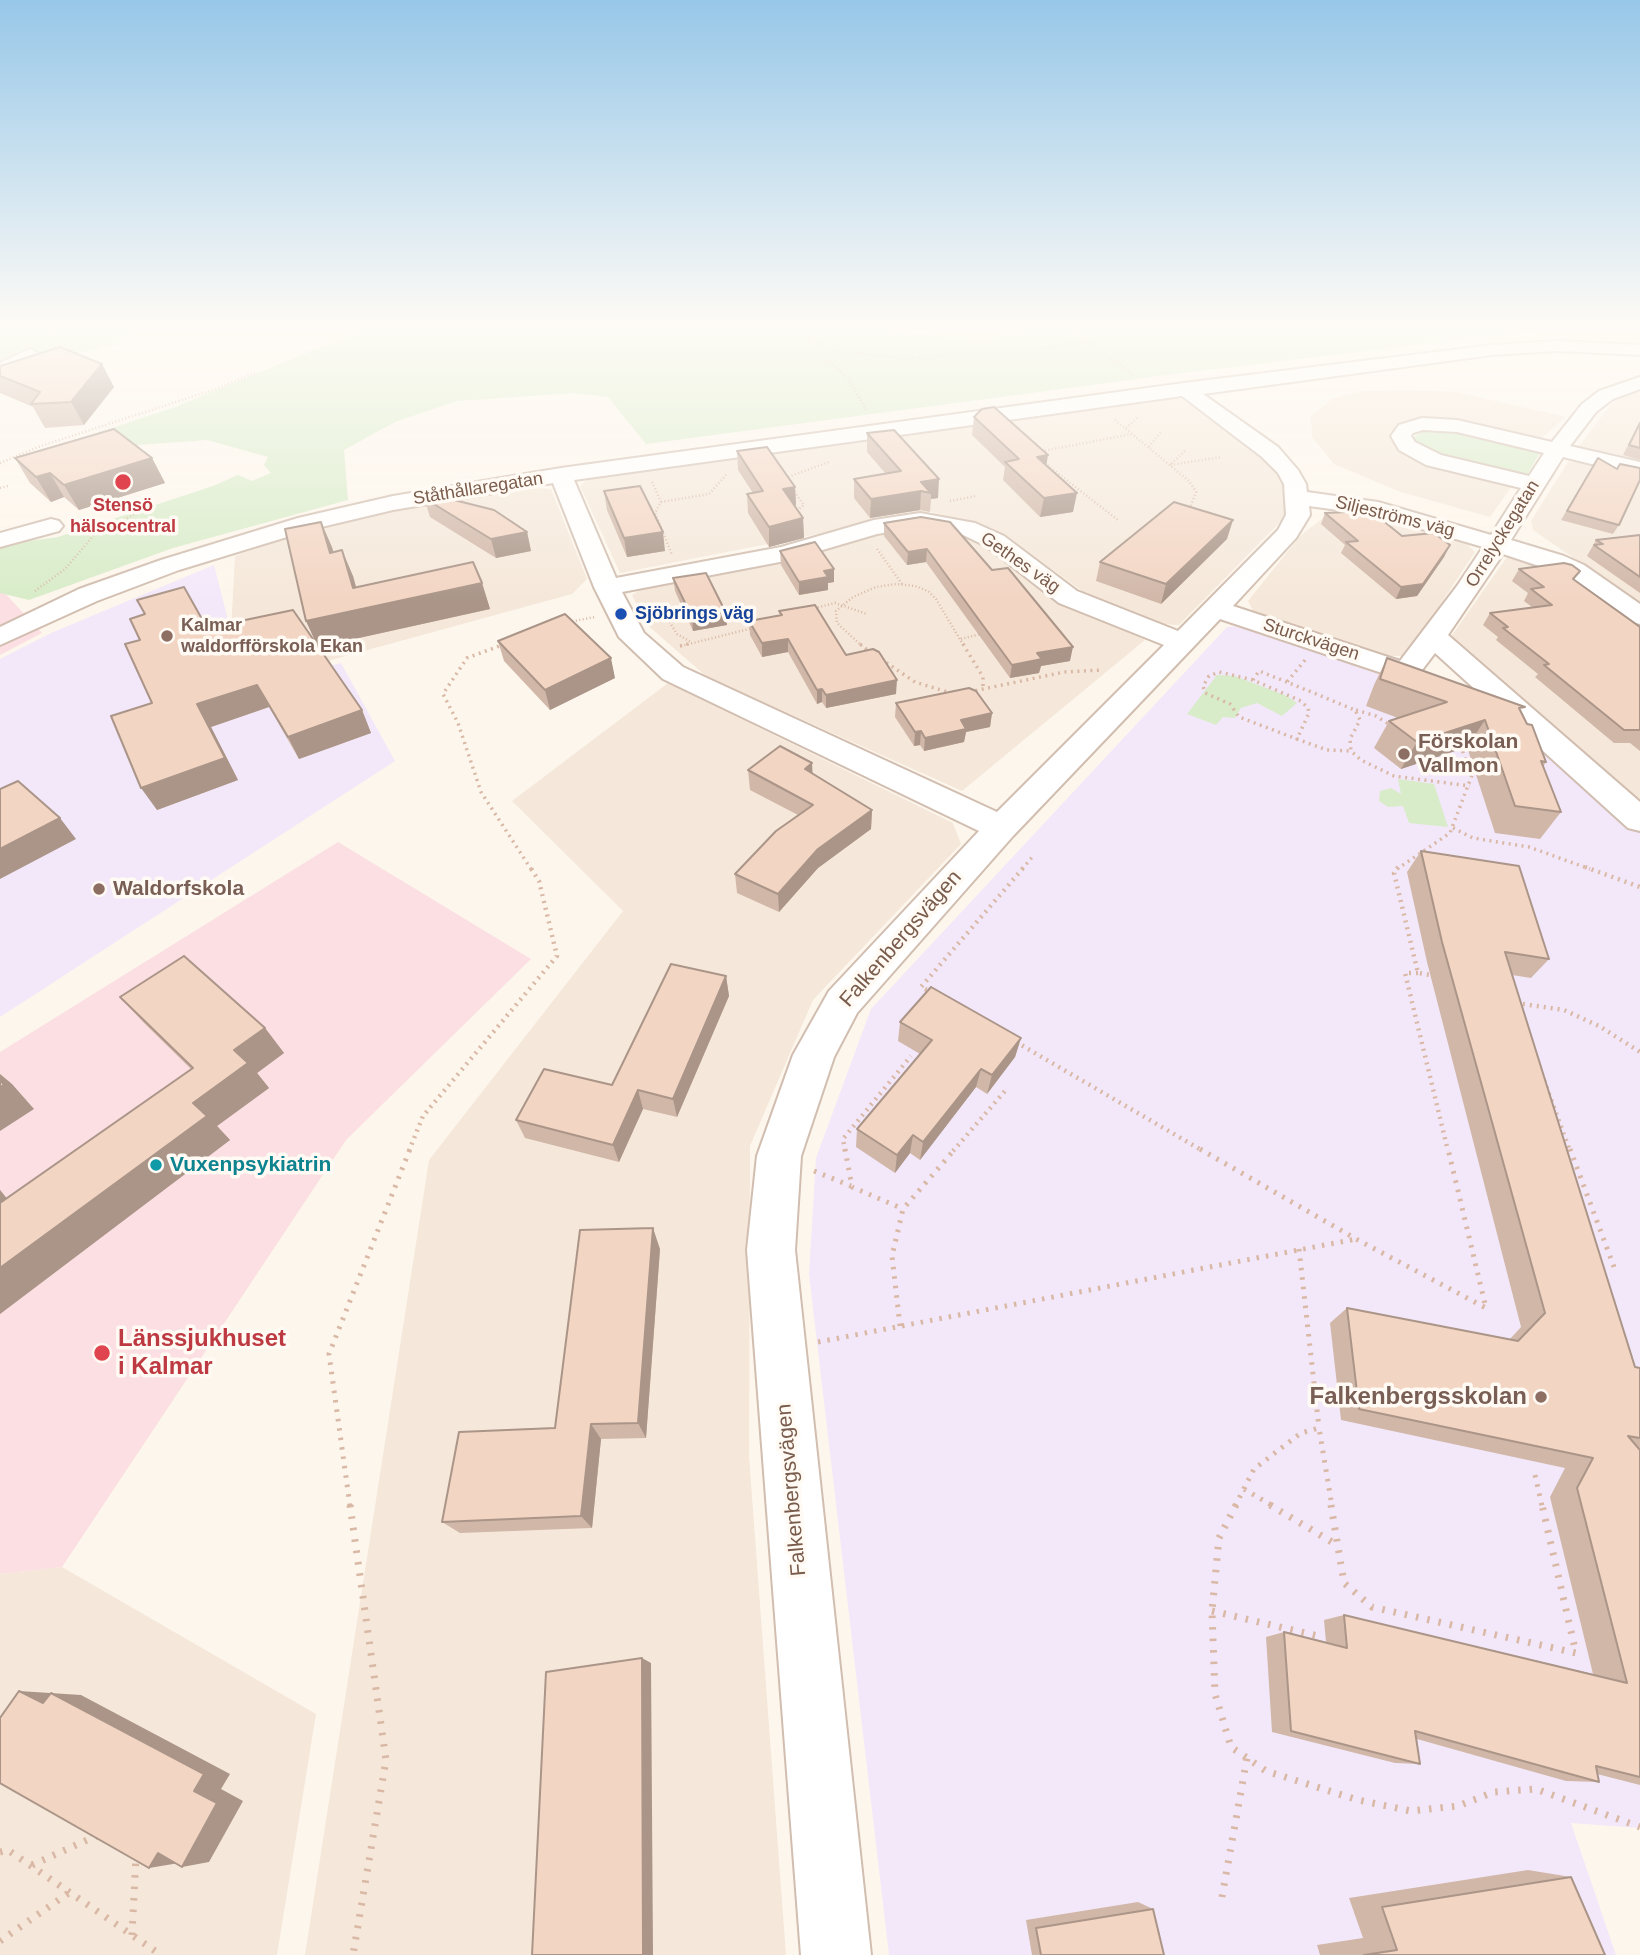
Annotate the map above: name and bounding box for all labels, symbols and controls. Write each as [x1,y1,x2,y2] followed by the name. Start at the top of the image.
[412,468,544,510] street label: Ståthållaregatan
[113,472,133,492] marker: Stensö hälsocentral
[1462,477,1544,591] street label: Orrelyckegatan
[1333,492,1457,542] street label: Siljeströms väg
[70,495,176,538] place label: Stensö hälsocentral
[976,528,1064,598] street label: Gethes väg
[635,603,754,625] place label: Sjöbrings väg
[613,606,629,622] marker: Sjöbrings väg
[1260,614,1362,666] street label: Sturckvägen
[181,615,363,658] place label: Kalmar waldorfförskola Ekan
[159,628,175,644] marker: Kalmar waldorfförskola Ekan
[1418,729,1518,779] place label: Förskolan Vallmon
[1396,746,1412,762] marker: Förskolan Vallmon
[835,866,967,1012] street label: Falkenbergsvägen
[113,876,244,902] place label: Waldorfskola
[91,881,107,897] marker: Waldorfskola
[170,1152,331,1178] place label: Vuxenpsykiatrin
[148,1157,164,1173] marker: Vuxenpsykiatrin
[118,1325,286,1381] place label: Länssjukhuset i Kalmar
[92,1343,112,1363] marker: Länssjukhuset i Kalmar
[1310,1383,1527,1411] place label: Falkenbergsskolan
[1533,1389,1549,1405] marker: Falkenbergsskolan
[772,1403,812,1577] street label: Falkenbergsvägen

